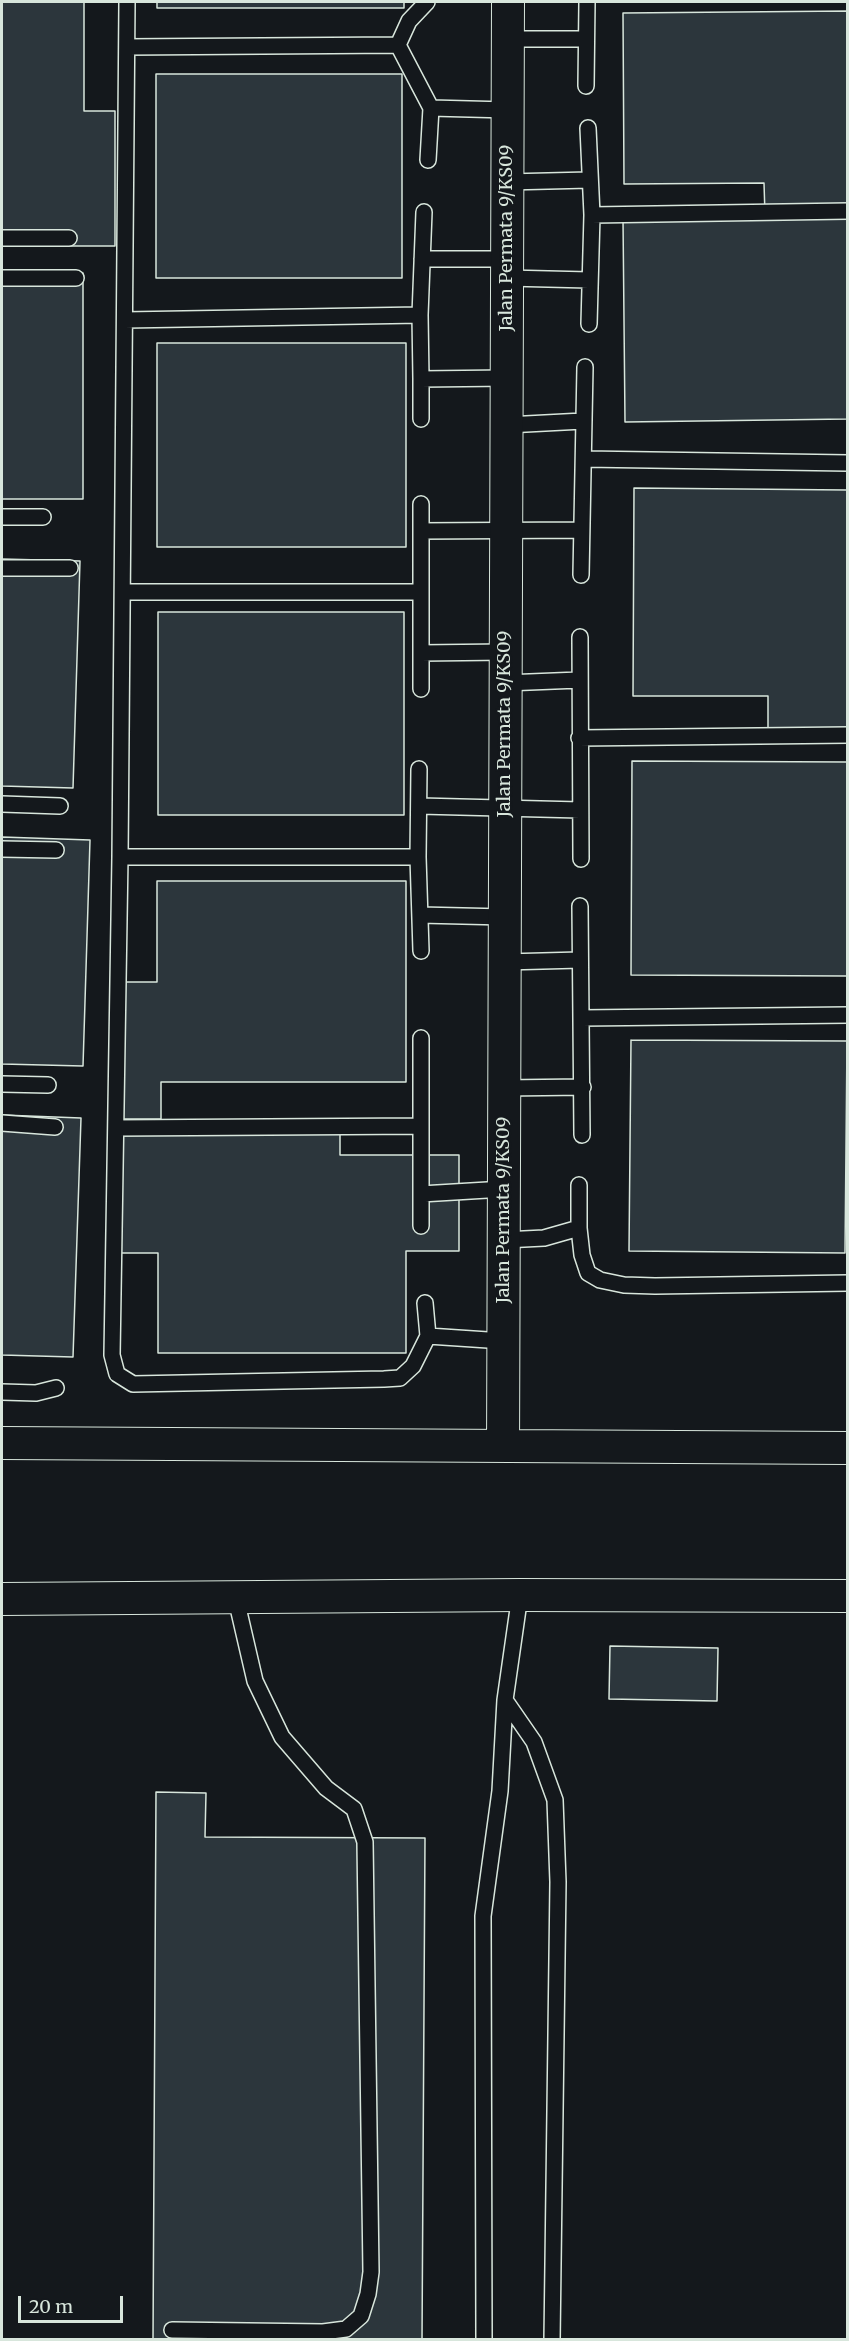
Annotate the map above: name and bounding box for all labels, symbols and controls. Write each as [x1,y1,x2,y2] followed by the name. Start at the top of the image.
[496,145,518,331] street label: Jalan Permata 9/KS09
[494,631,516,817] street label: Jalan Permata 9/KS09
[493,1117,515,1303] street label: Jalan Permata 9/KS09
[21,2284,126,2322] scale bar
[29,2295,73,2318] text: 20 m

